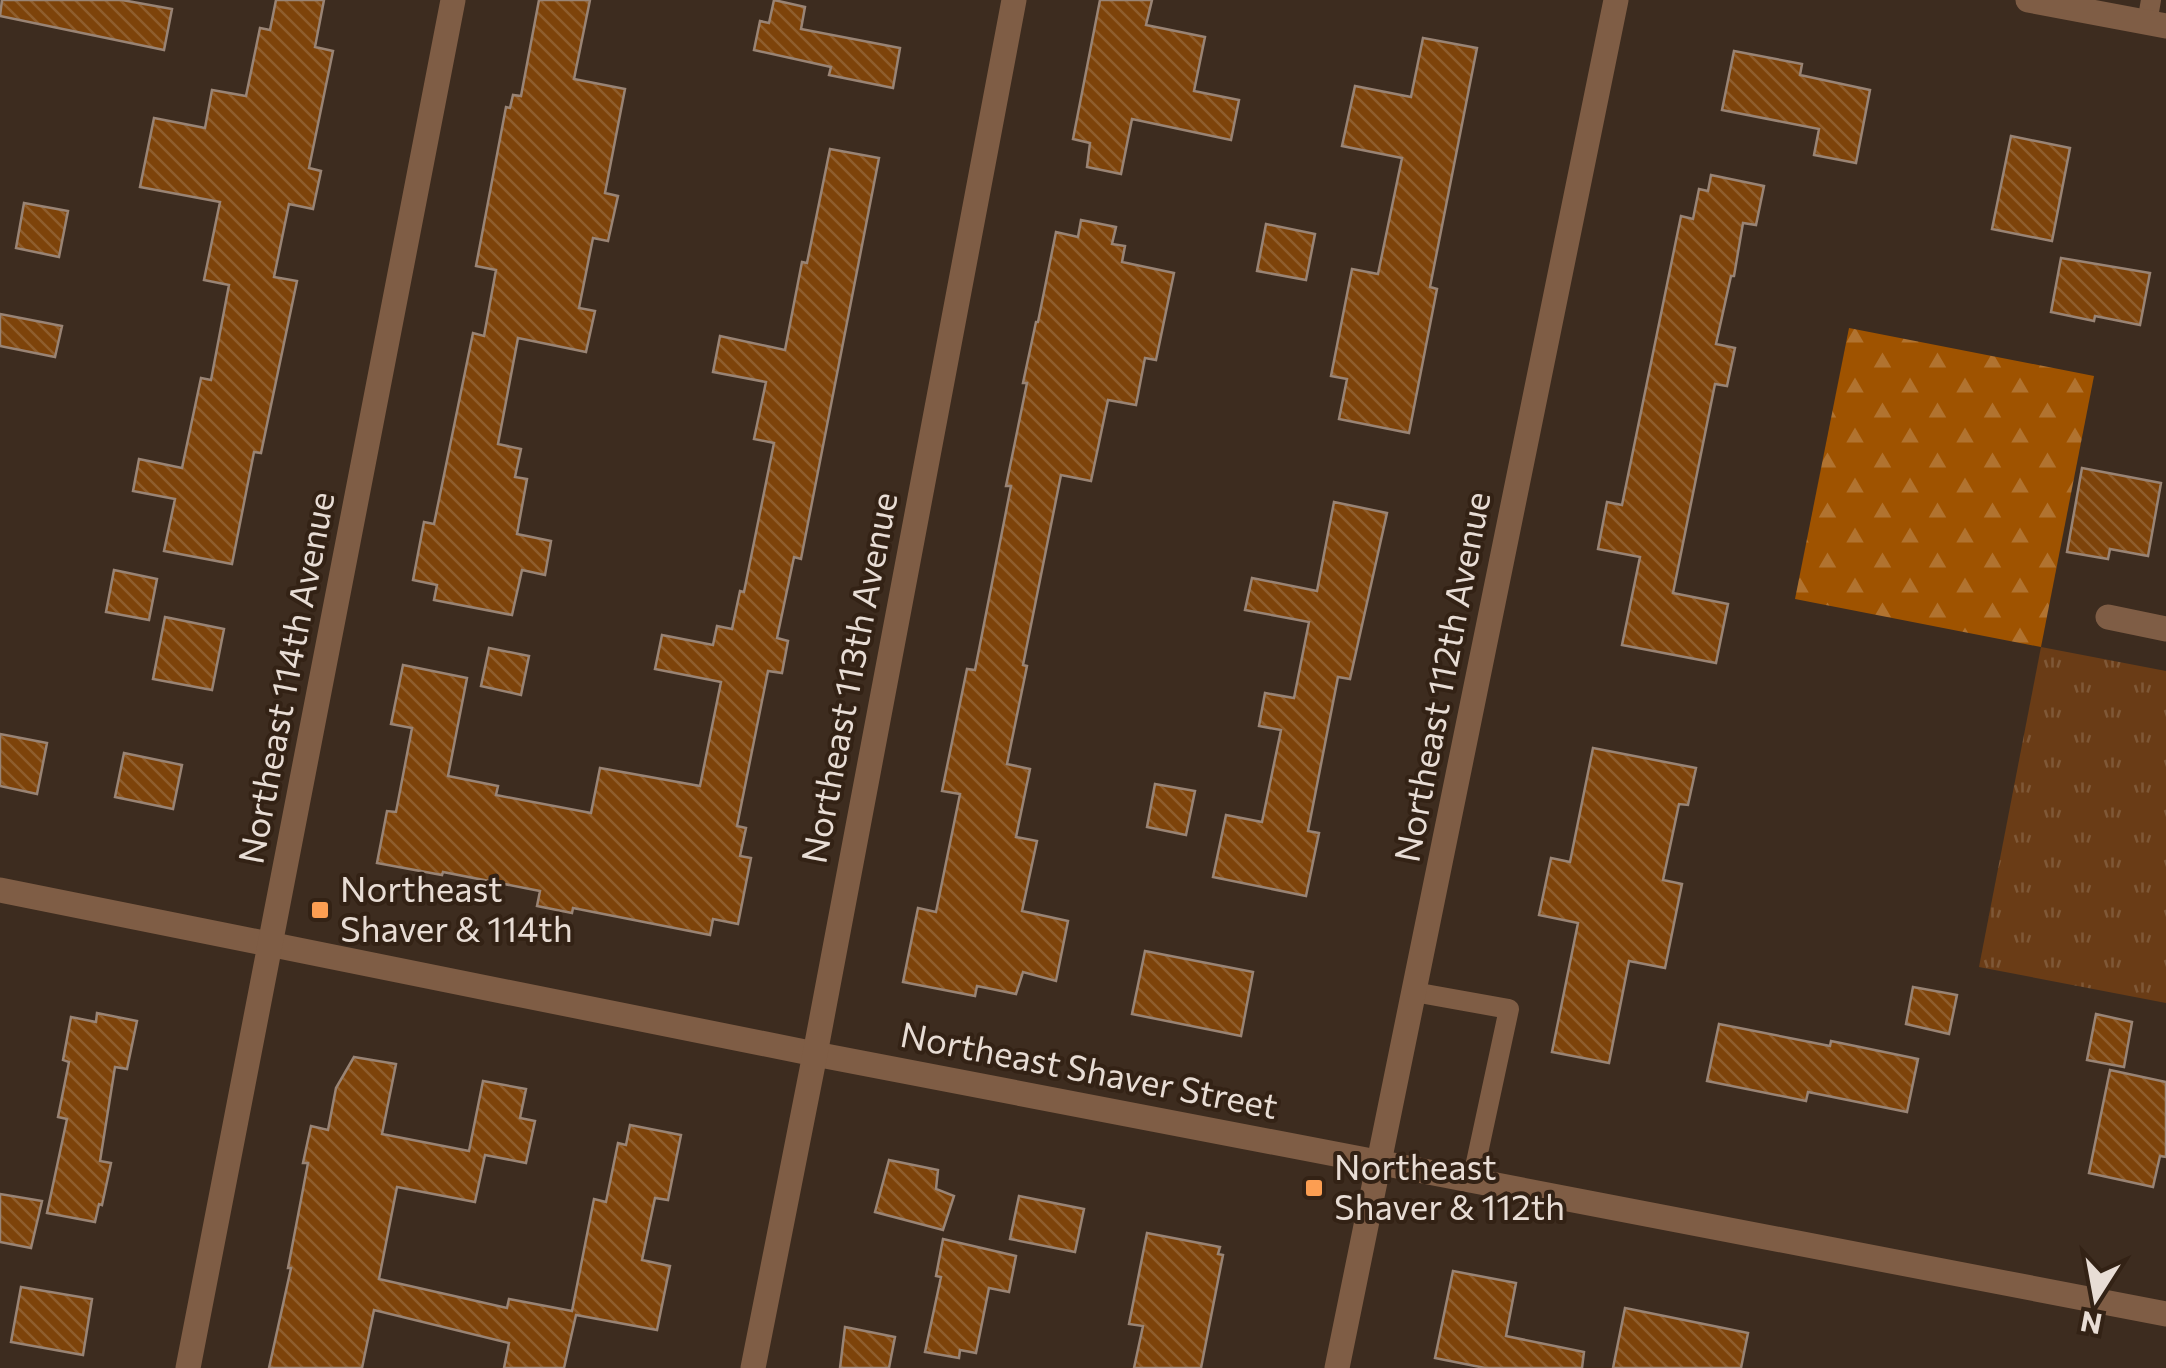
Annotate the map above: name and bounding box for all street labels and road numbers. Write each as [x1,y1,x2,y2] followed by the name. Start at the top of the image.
[227,488,342,867] street label: Northeast 114th Avenue
[790,488,905,867] street label: Northeast 113th Avenue
[1384,488,1498,865] street label: Northeast 112th Avenue
[897,1011,1282,1126] street label: Northeast Shaver Street

